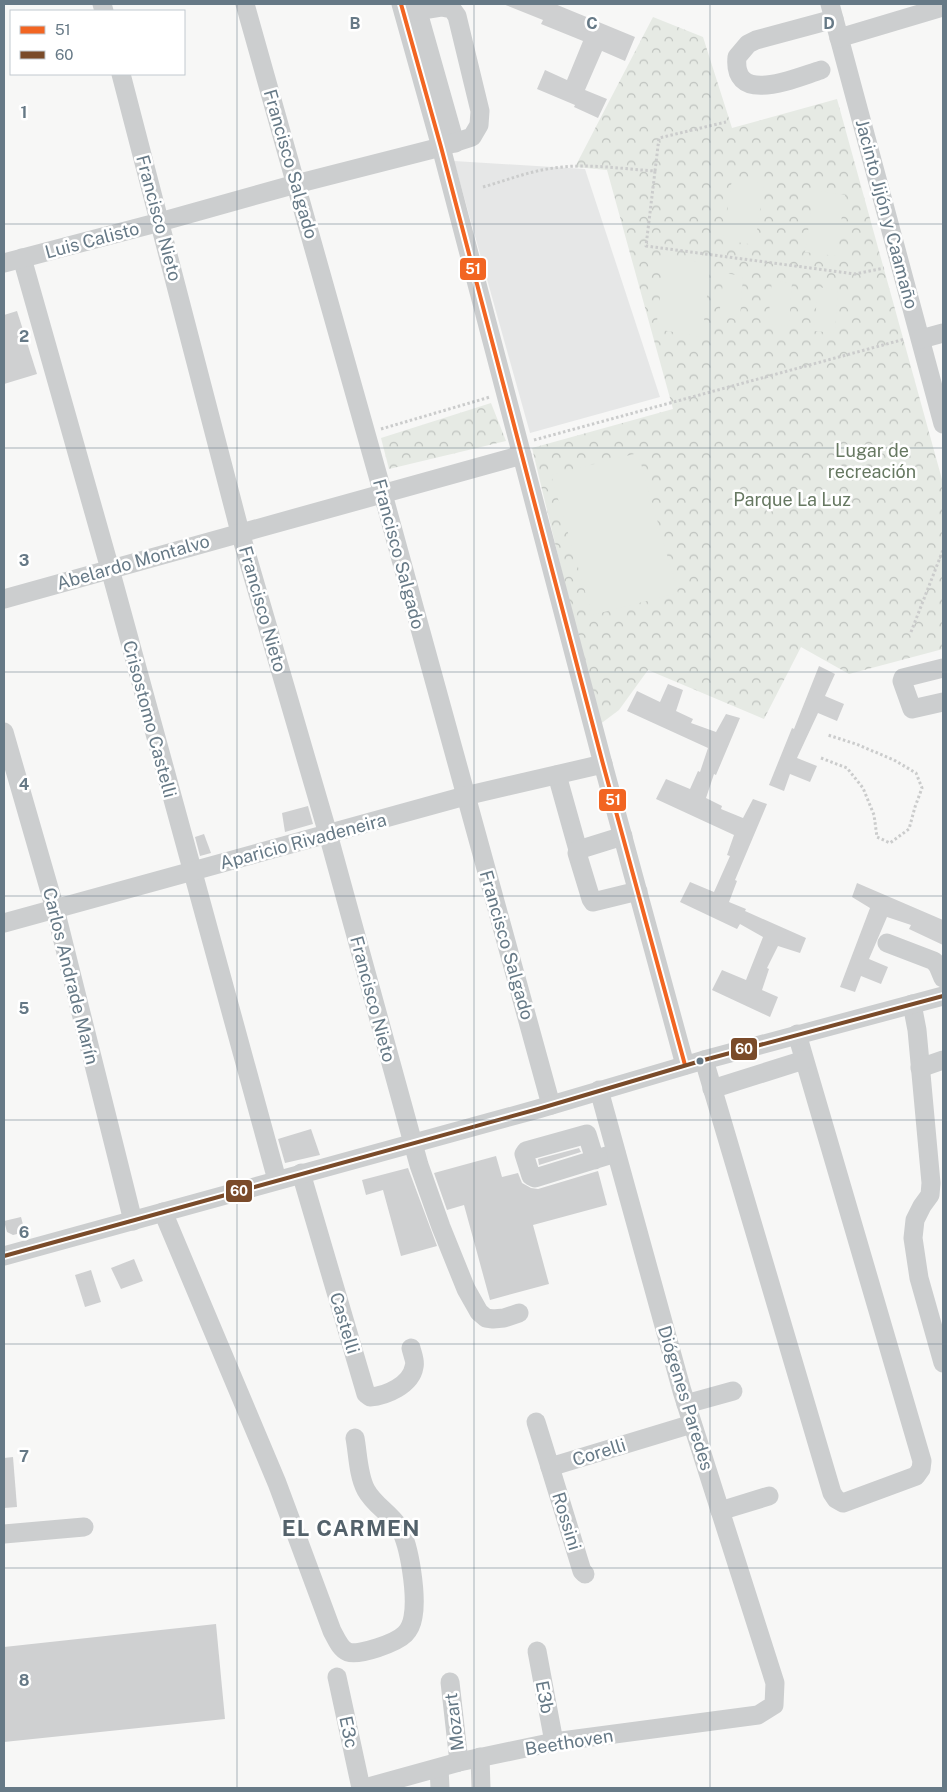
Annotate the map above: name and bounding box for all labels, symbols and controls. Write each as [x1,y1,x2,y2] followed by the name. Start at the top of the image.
[10,10,185,75] legend
[350,14,361,33] text: B
[586,14,598,33] text: C
[823,14,835,33] text: D
[55,21,71,38] text: 51
[55,46,73,63] text: 60
[260,87,322,241] street label: Francisco Salgado
[21,103,27,122] text: 1
[852,117,922,311] street label: Jacinto Jijón y Caamaño
[132,153,186,283] street label: Francisco Nieto
[43,217,141,263] street label: Luis Calisto
[459,257,487,281] line badge: 51
[465,261,481,277] text: 51
[19,327,29,346] text: 2
[828,440,916,482] park label: Lugar de recreación
[369,477,429,631] street label: Francisco Salgado
[733,489,851,510] park label: Parque La Luz
[54,530,212,594] street label: Abelardo Montalvo
[235,544,291,674] street label: Francisco Nieto
[19,551,29,570] text: 3
[119,638,181,800] street label: Crisostomo Castelli
[19,775,30,794] text: 4
[598,788,627,812] line badge: 51
[605,792,621,808] text: 51
[217,809,389,873] street label: Aparicio Rivadeneira
[476,868,538,1022] street label: Francisco Salgado
[39,885,103,1067] street label: Carlos Andrade Marín
[346,934,400,1064] street label: Francisco Nieto
[19,999,30,1018] text: 5
[730,1037,758,1061] line badge: 60
[735,1041,753,1057] text: 60
[695,1056,705,1066] unlabelled marker
[225,1179,253,1203] line badge: 60
[230,1183,248,1199] text: 60
[19,1223,29,1242] text: 6
[326,1290,364,1356] street label: Castelli
[654,1323,718,1473] street label: Diógenes Paredes
[570,1434,628,1470] street label: Corelli
[19,1447,29,1466] text: 7
[548,1489,586,1553] street label: Rossini
[282,1515,420,1541] district label: EL CARMEN
[19,1671,30,1690] text: 8
[532,1679,558,1715] street label: E3b
[440,1692,468,1752] street label: Mozart
[335,1714,363,1750] street label: E3c
[523,1725,615,1759] street label: Beethoven

